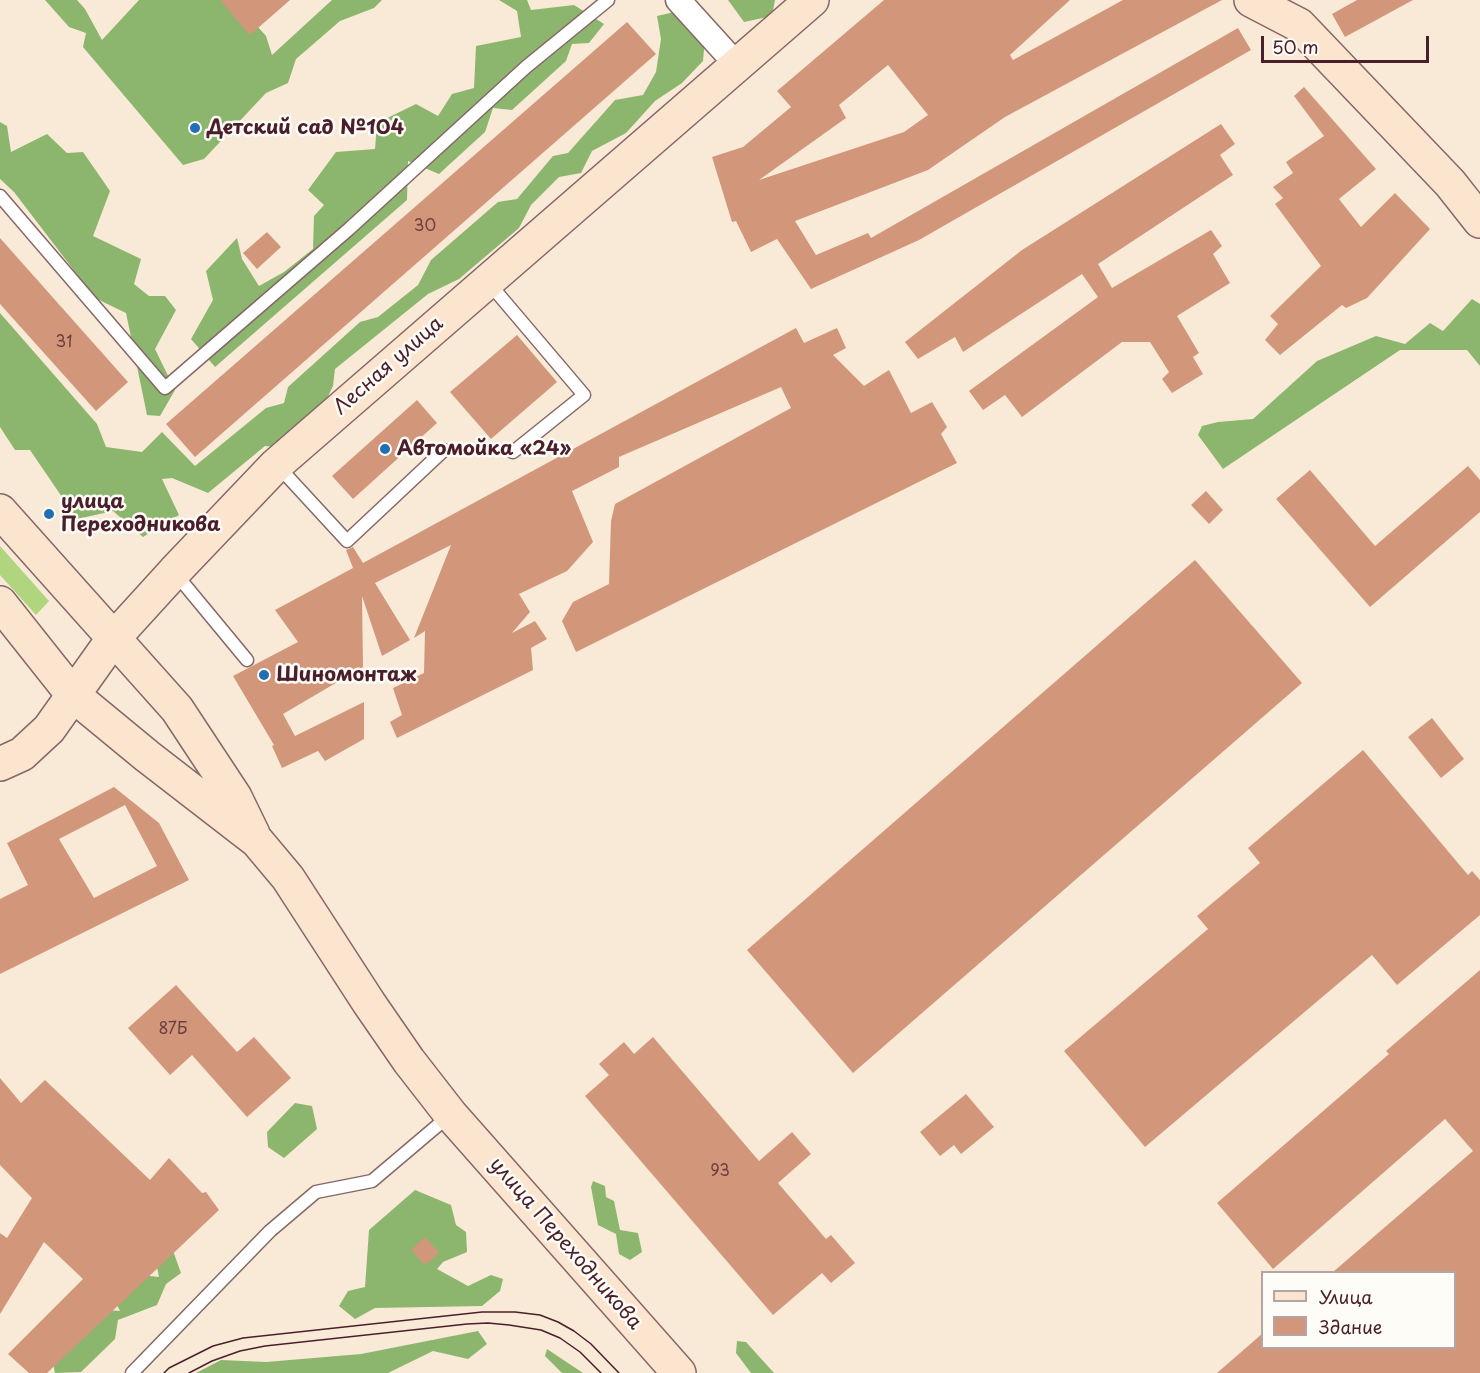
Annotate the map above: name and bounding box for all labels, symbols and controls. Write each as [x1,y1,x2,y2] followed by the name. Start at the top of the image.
[1264,24,1432,62] scale bar
[1272,33,1319,60] text: 50 m
[207,116,404,140] place label: Детский сад №104
[188,121,202,135] marker: Детский сад №104
[414,217,436,237] house number: 30
[329,312,449,420] street label: Лесная улица
[56,333,72,353] house number: 31
[397,437,571,461] place label: Автомойка «24»
[378,442,392,456] marker: Автомойка «24»
[61,490,221,537] place label: улица Переходникова
[42,507,56,521] marker: улица Переходникова
[276,663,416,687] place label: Шиномонтаж
[257,668,271,682] marker: Шиномонтаж
[159,1020,187,1040] house number: 87Б
[484,1153,646,1335] street label: улица Переходникова
[710,1162,730,1182] house number: 93
[1261,1271,1456,1349] legend
[1319,1283,1373,1310] text: Улица
[1319,1313,1382,1340] text: Здание

